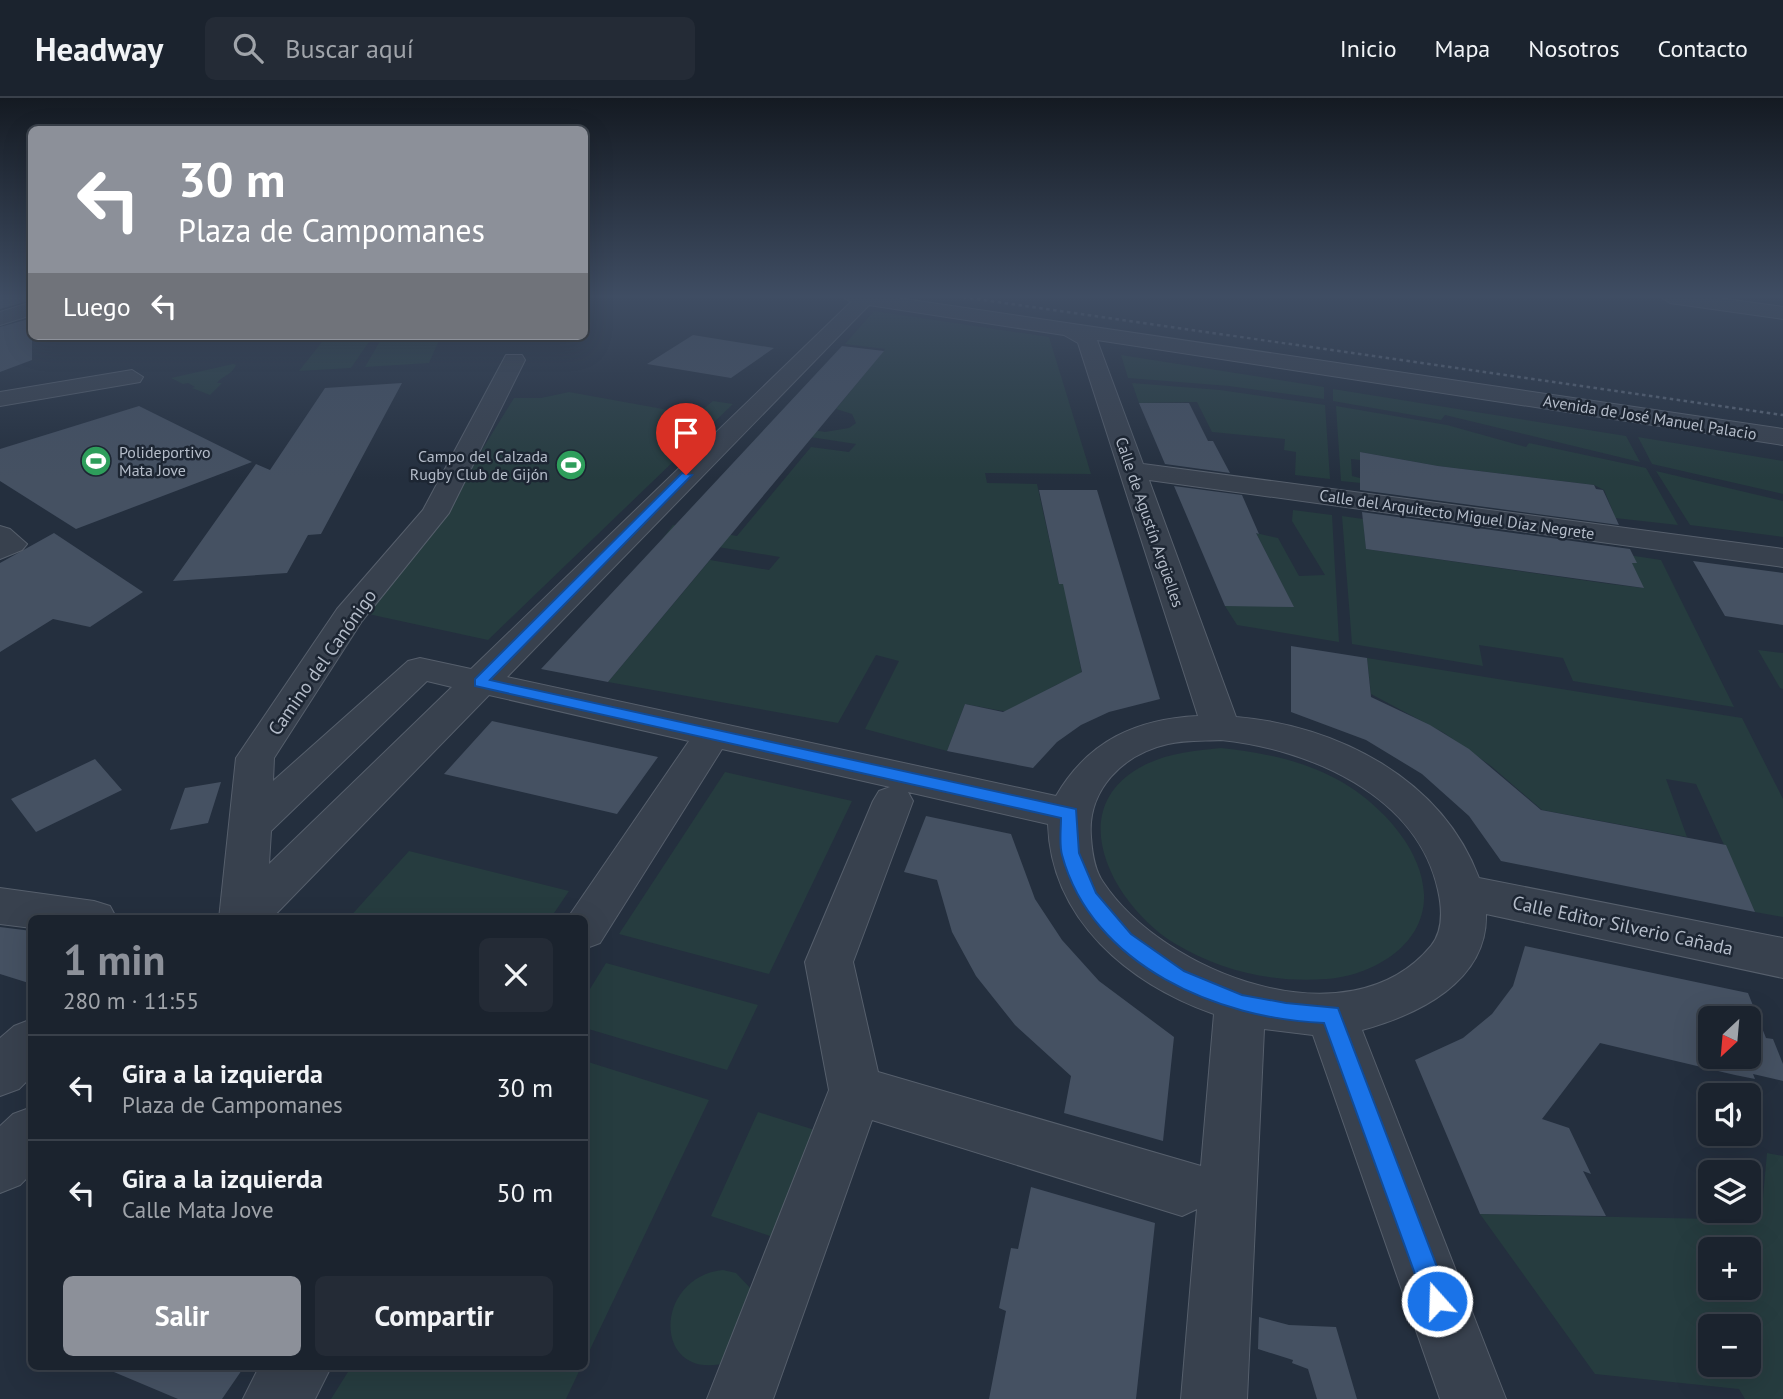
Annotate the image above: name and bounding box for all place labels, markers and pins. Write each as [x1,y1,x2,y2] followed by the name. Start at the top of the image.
[656,403,716,475] pin
[119,442,211,480] place label: Polideportivo Mata Jove
[79,444,113,478] sports icon: Polideportivo Mata Jove
[410,446,548,484] place label: Campo del Calzada Rugby Club de Gijón
[554,448,588,482] sports icon: Campo del Calzada Rugby Club de Gijón

